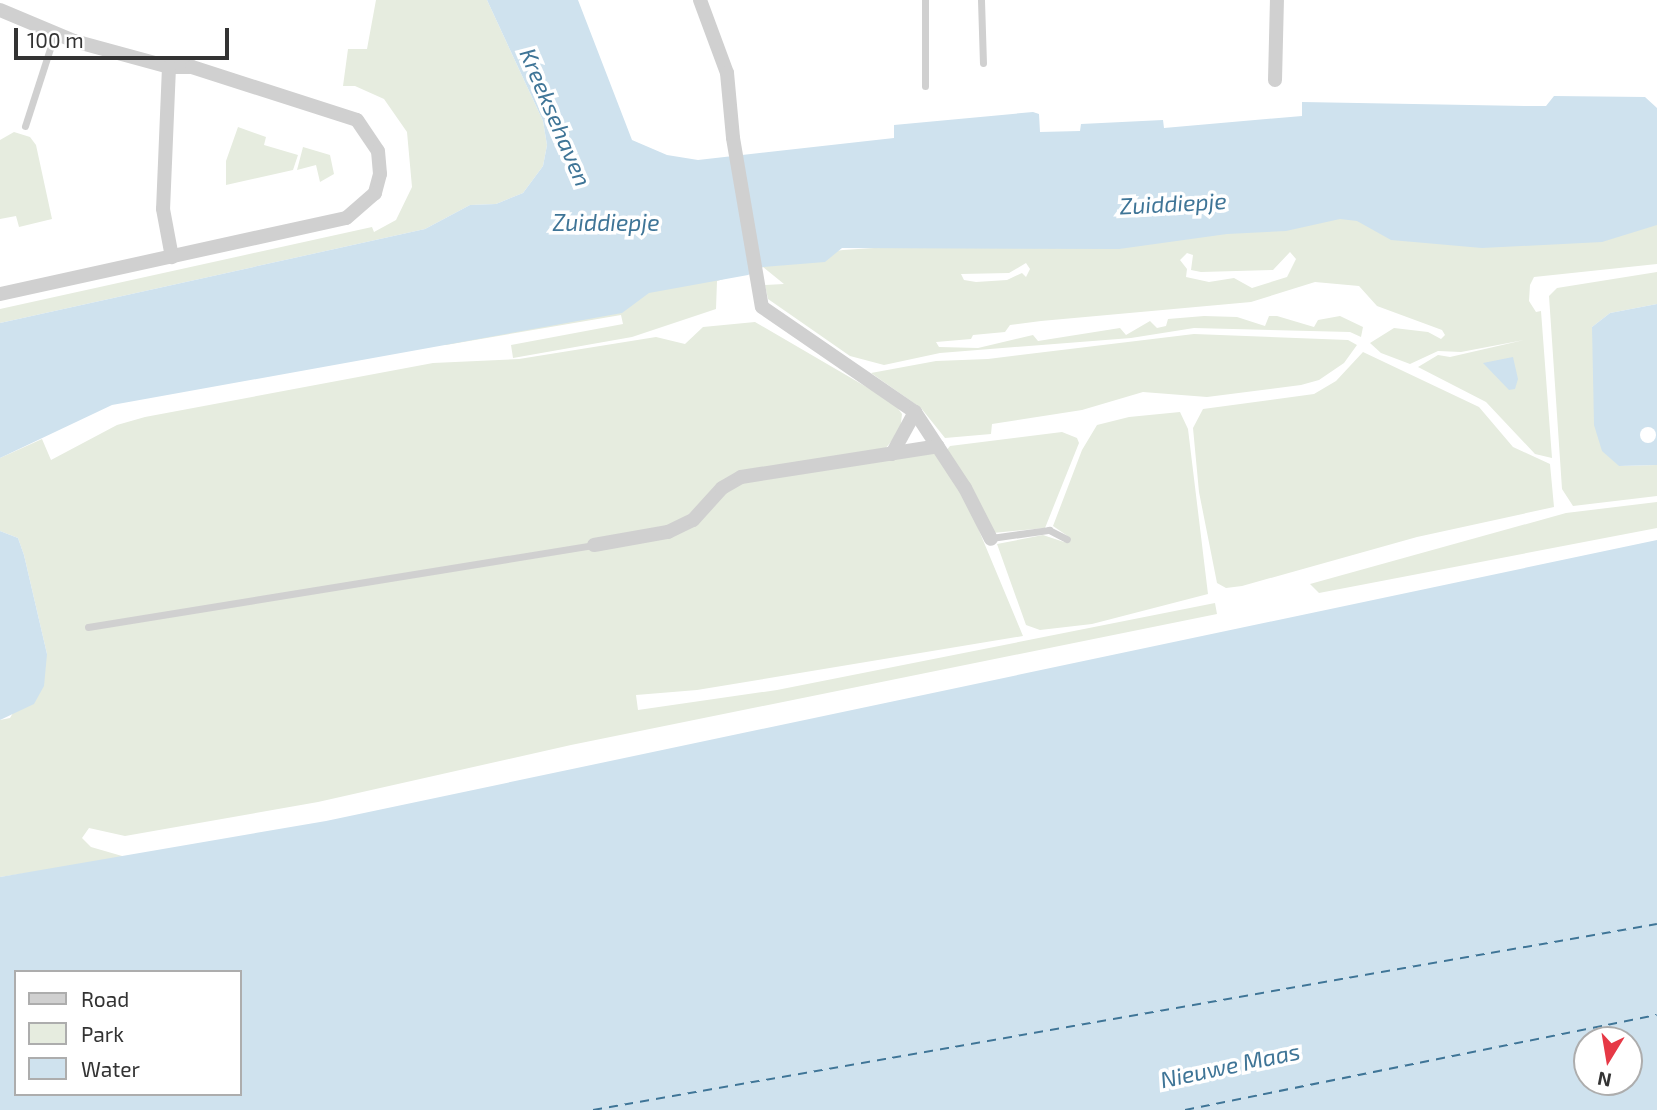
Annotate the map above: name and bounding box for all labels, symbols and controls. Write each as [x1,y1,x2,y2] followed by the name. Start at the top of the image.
[18,14,233,58] scale bar
[27,27,84,52] text: 100 m
[514,44,598,190] water label: Kreeksehaven
[1119,186,1227,220] water label: Zuiddiepje
[552,208,660,236] water label: Zuiddiepje
[14,970,242,1096] legend
[81,986,129,1011] text: Road
[81,1021,124,1046] text: Park
[1573,1026,1643,1096] north arrow
[1157,1037,1303,1093] water label: Nieuwe Maas
[81,1056,140,1081] text: Water
[1595,1068,1613,1093] text: N

